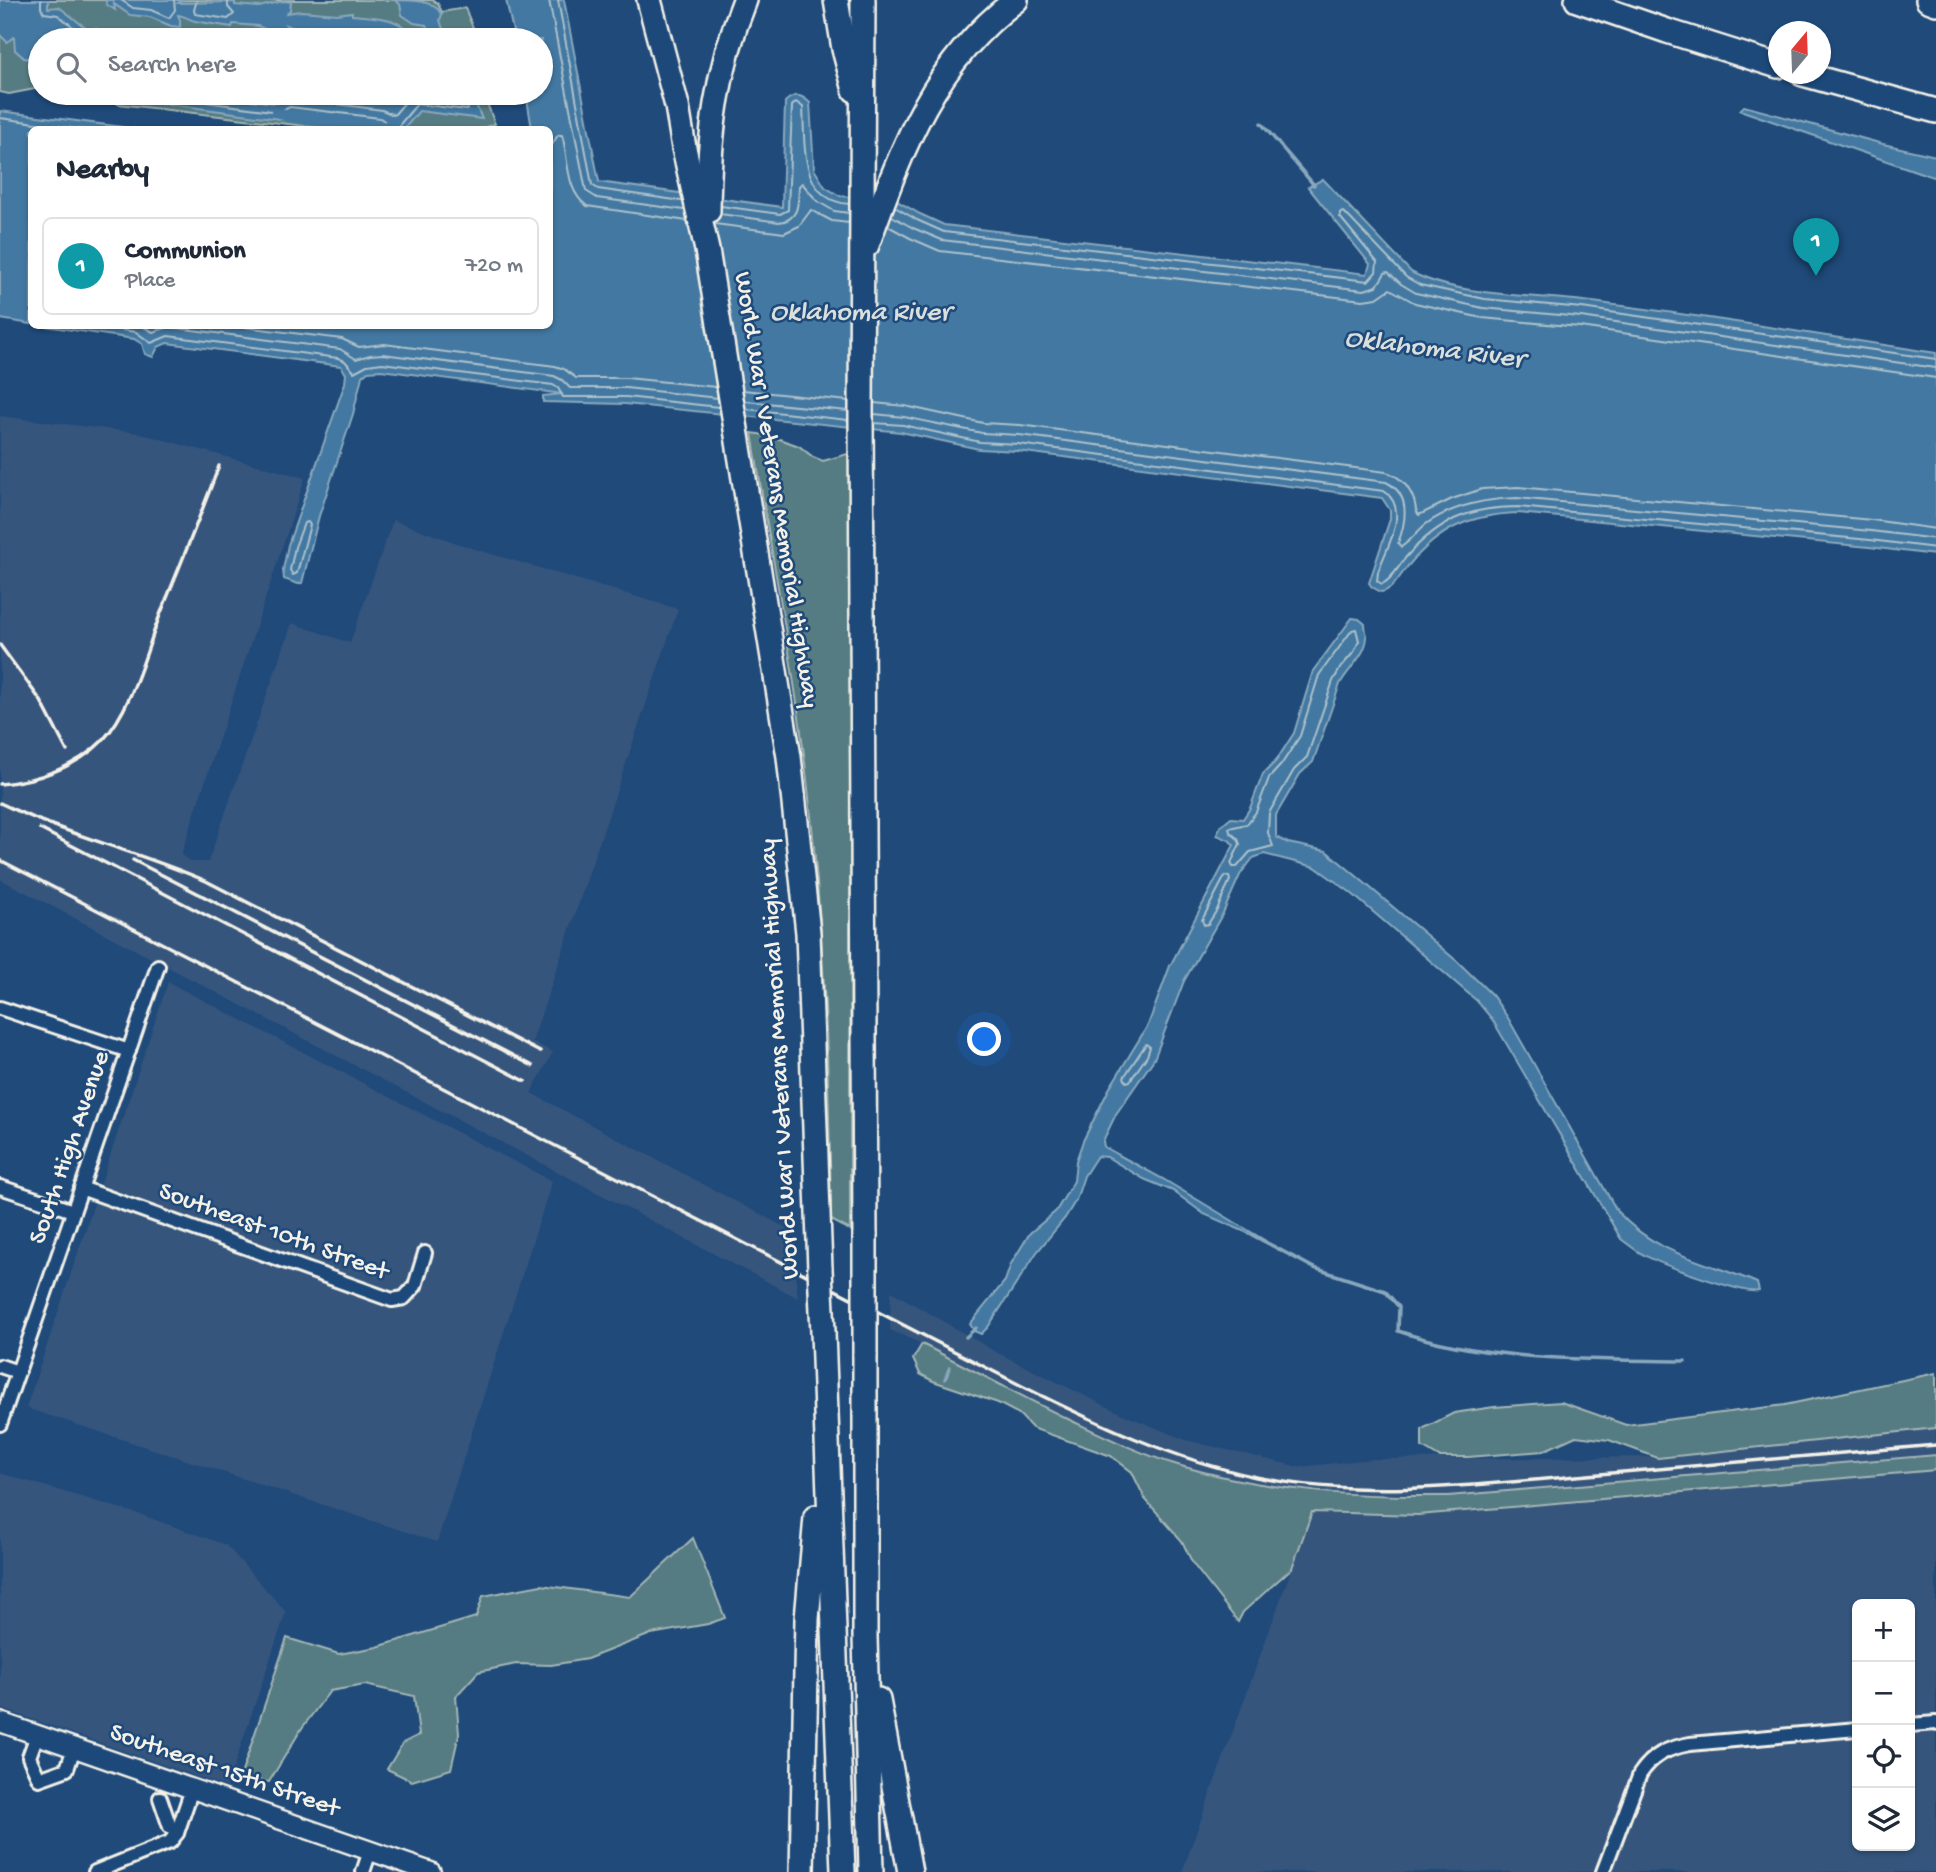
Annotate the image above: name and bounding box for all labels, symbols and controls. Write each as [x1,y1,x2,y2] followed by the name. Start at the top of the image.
[1768,21,1831,84] north arrow
[28,28,553,105] search box
[52,48,90,86] icon: search
[108,51,236,82] text: Search here
[56,154,149,189] text: Nearby
[1793,218,1839,276] pin: 1
[125,237,246,268] text: Communion
[76,253,86,280] text: 1
[465,253,523,280] text: 720 m
[125,268,175,295] text: Place
[725,270,825,710] street label: World War I Veterans Memorial Highway
[770,297,955,330] water label: Oklahoma River
[1343,323,1530,378] water label: Oklahoma River
[754,838,808,1280] street label: World War I Veterans Memorial Highway
[967,1022,1001,1056] your location
[23,1047,119,1249] street label: South High Avenue
[154,1177,394,1290] street label: Southeast 10th Street
[1852,1599,1915,1851] map controls
[1852,1599,1915,1662] button: +
[1852,1662,1915,1725] button: −
[105,1718,345,1827] street label: Southeast 15th Street
[1852,1725,1915,1788] button: locate
[1852,1788,1915,1851] button: layers

